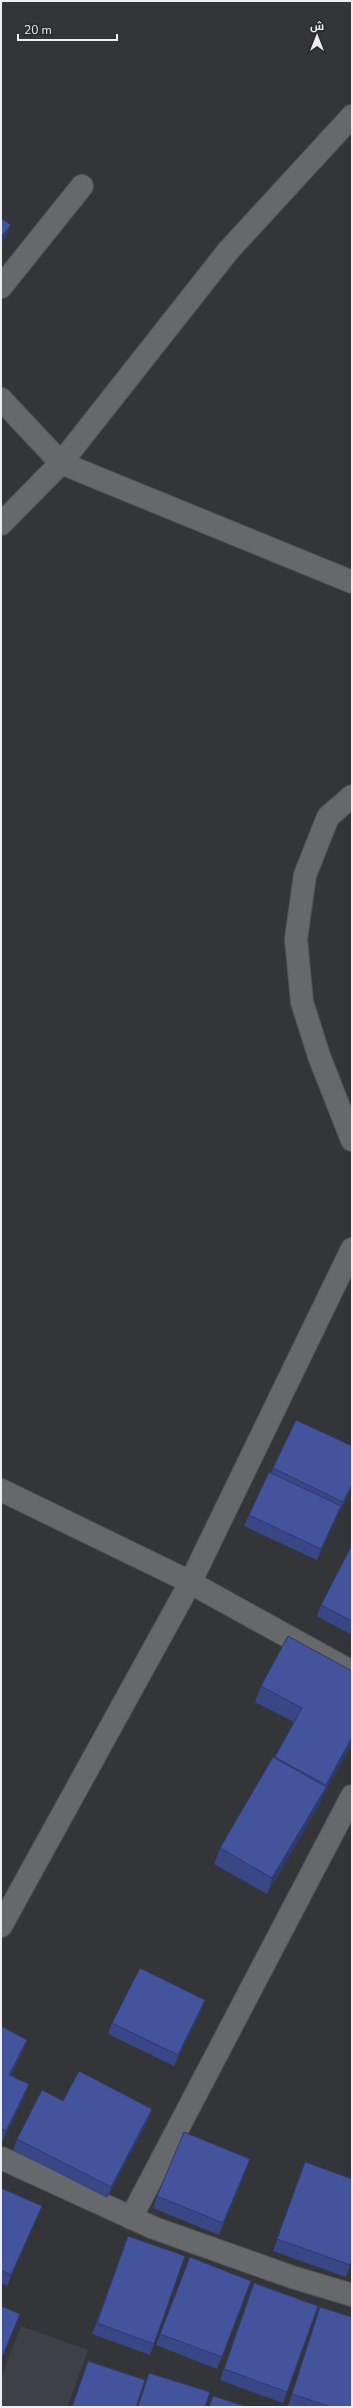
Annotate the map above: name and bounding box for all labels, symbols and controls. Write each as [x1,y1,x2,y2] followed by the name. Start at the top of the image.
[18,16,117,42] scale bar
[297,16,337,56] north arrow
[310,19,324,34] text: ش
[24,22,52,38] text: 20 m

